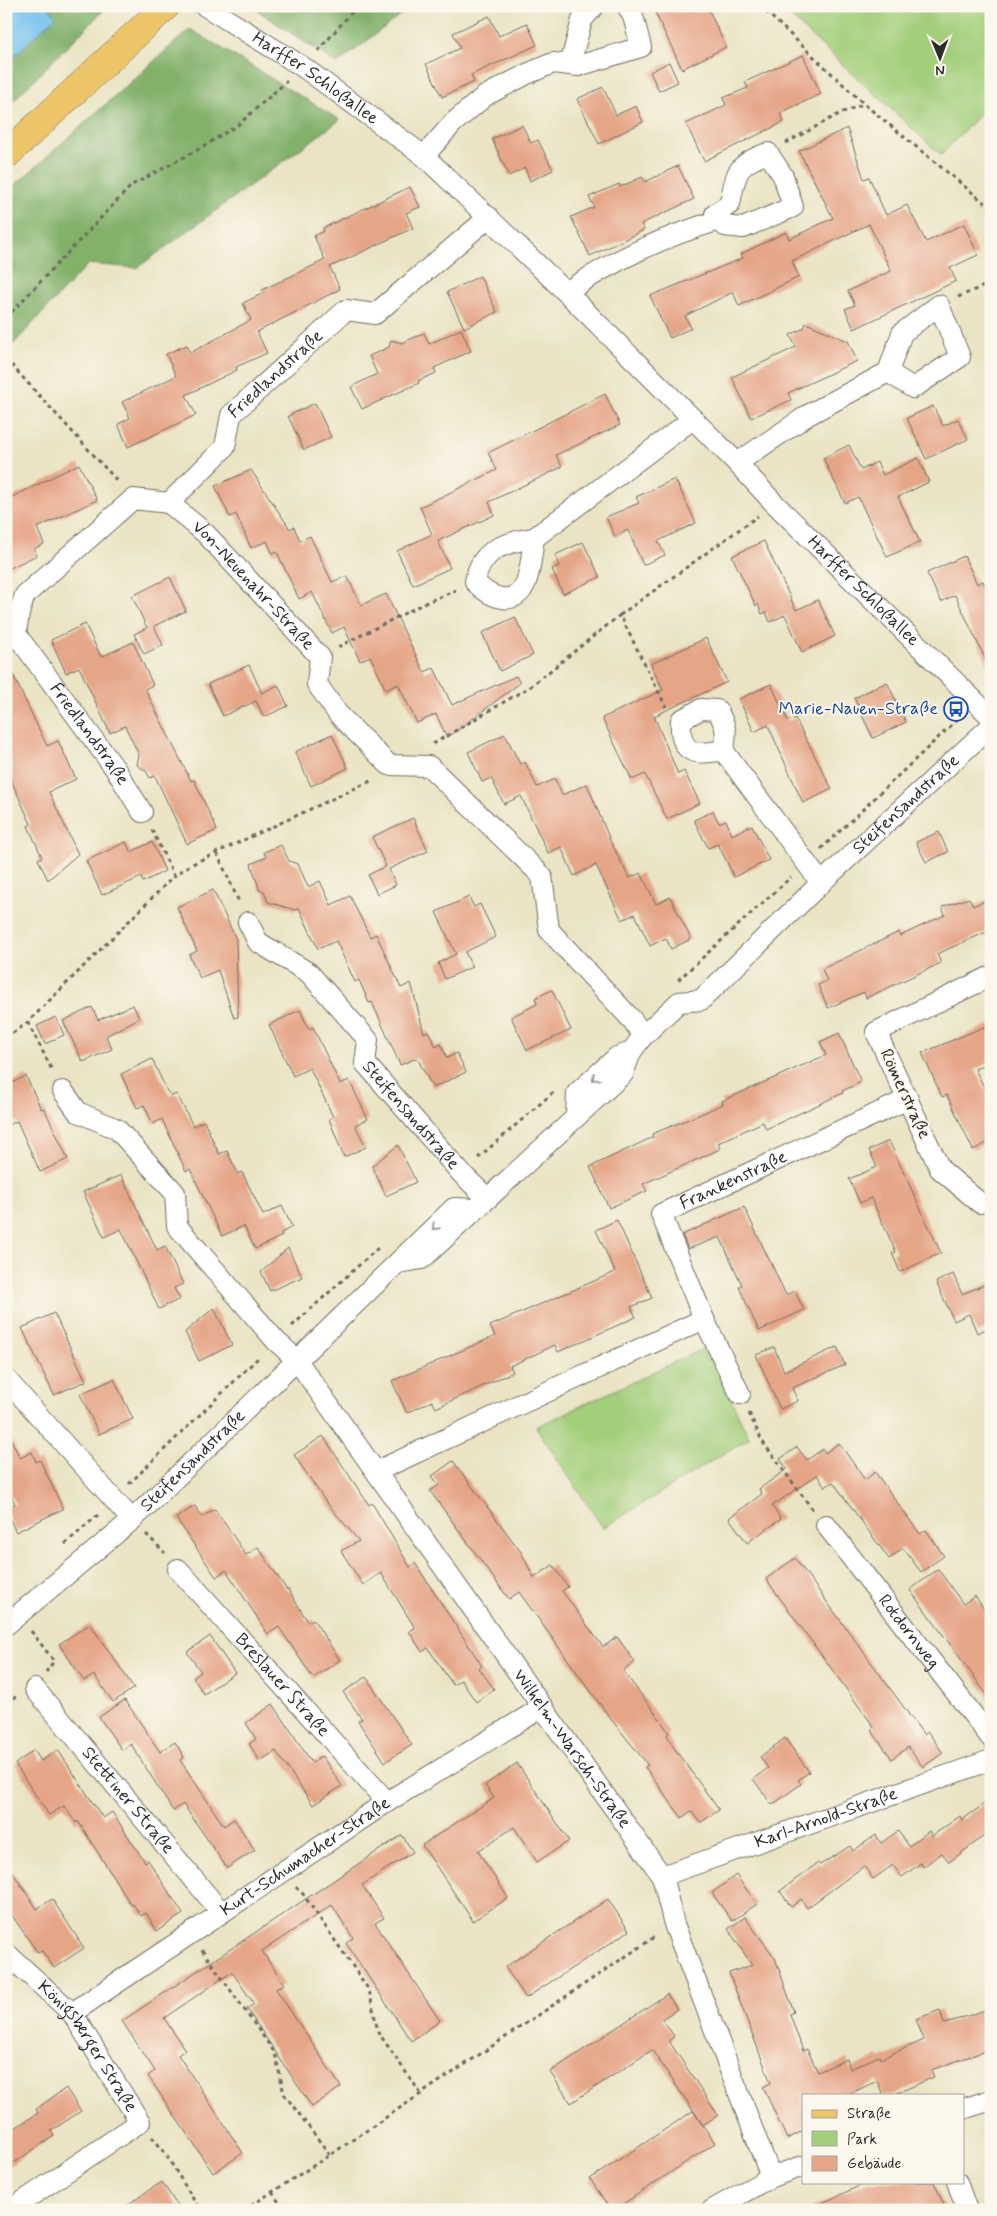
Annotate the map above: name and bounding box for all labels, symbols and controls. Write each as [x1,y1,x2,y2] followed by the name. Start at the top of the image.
[248,26,383,131] street label: Harffer Schloßallee
[914,32,964,82] north arrow
[935,61,945,79] text: N
[223,324,329,424] street label: Friedlandstraße
[187,515,320,656] street label: Von-Neuenahr-Straße
[802,530,925,652] street label: Harffer Schloßallee
[44,678,135,790] street label: Friedlandstraße
[943,696,969,722] bus stop icon: Marie-Nauen-Straße
[779,697,938,721] place label: Marie-Nauen-Straße
[847,749,965,860] street label: Steifensandstraße
[874,1045,936,1143] street label: Römerstraße
[356,1056,465,1175] street label: Steifensandstraße
[591,1072,600,1081] one-way arrow
[676,1145,791,1216] street label: Frankenstraße
[432,1222,441,1231] one-way arrow
[135,1404,251,1517] street label: Steifensandstraße
[872,1590,945,1674] street label: Rotdornweg
[229,1628,335,1742] street label: Breslauer Straße
[507,1664,637,1833] street label: Wilhelm-Warsch-Straße
[76,1742,180,1859] street label: Stettiner Straße
[751,1782,901,1854] street label: Karl-Arnold-Straße
[216,1791,395,1922] street label: Kurt-Schumacher-Straße
[32,1975,143,2117] street label: Königsberger Straße
[802,2094,964,2184] legend
[847,2104,891,2124] text: Straße
[847,2130,877,2150] text: Park
[847,2154,901,2174] text: Gebäude

